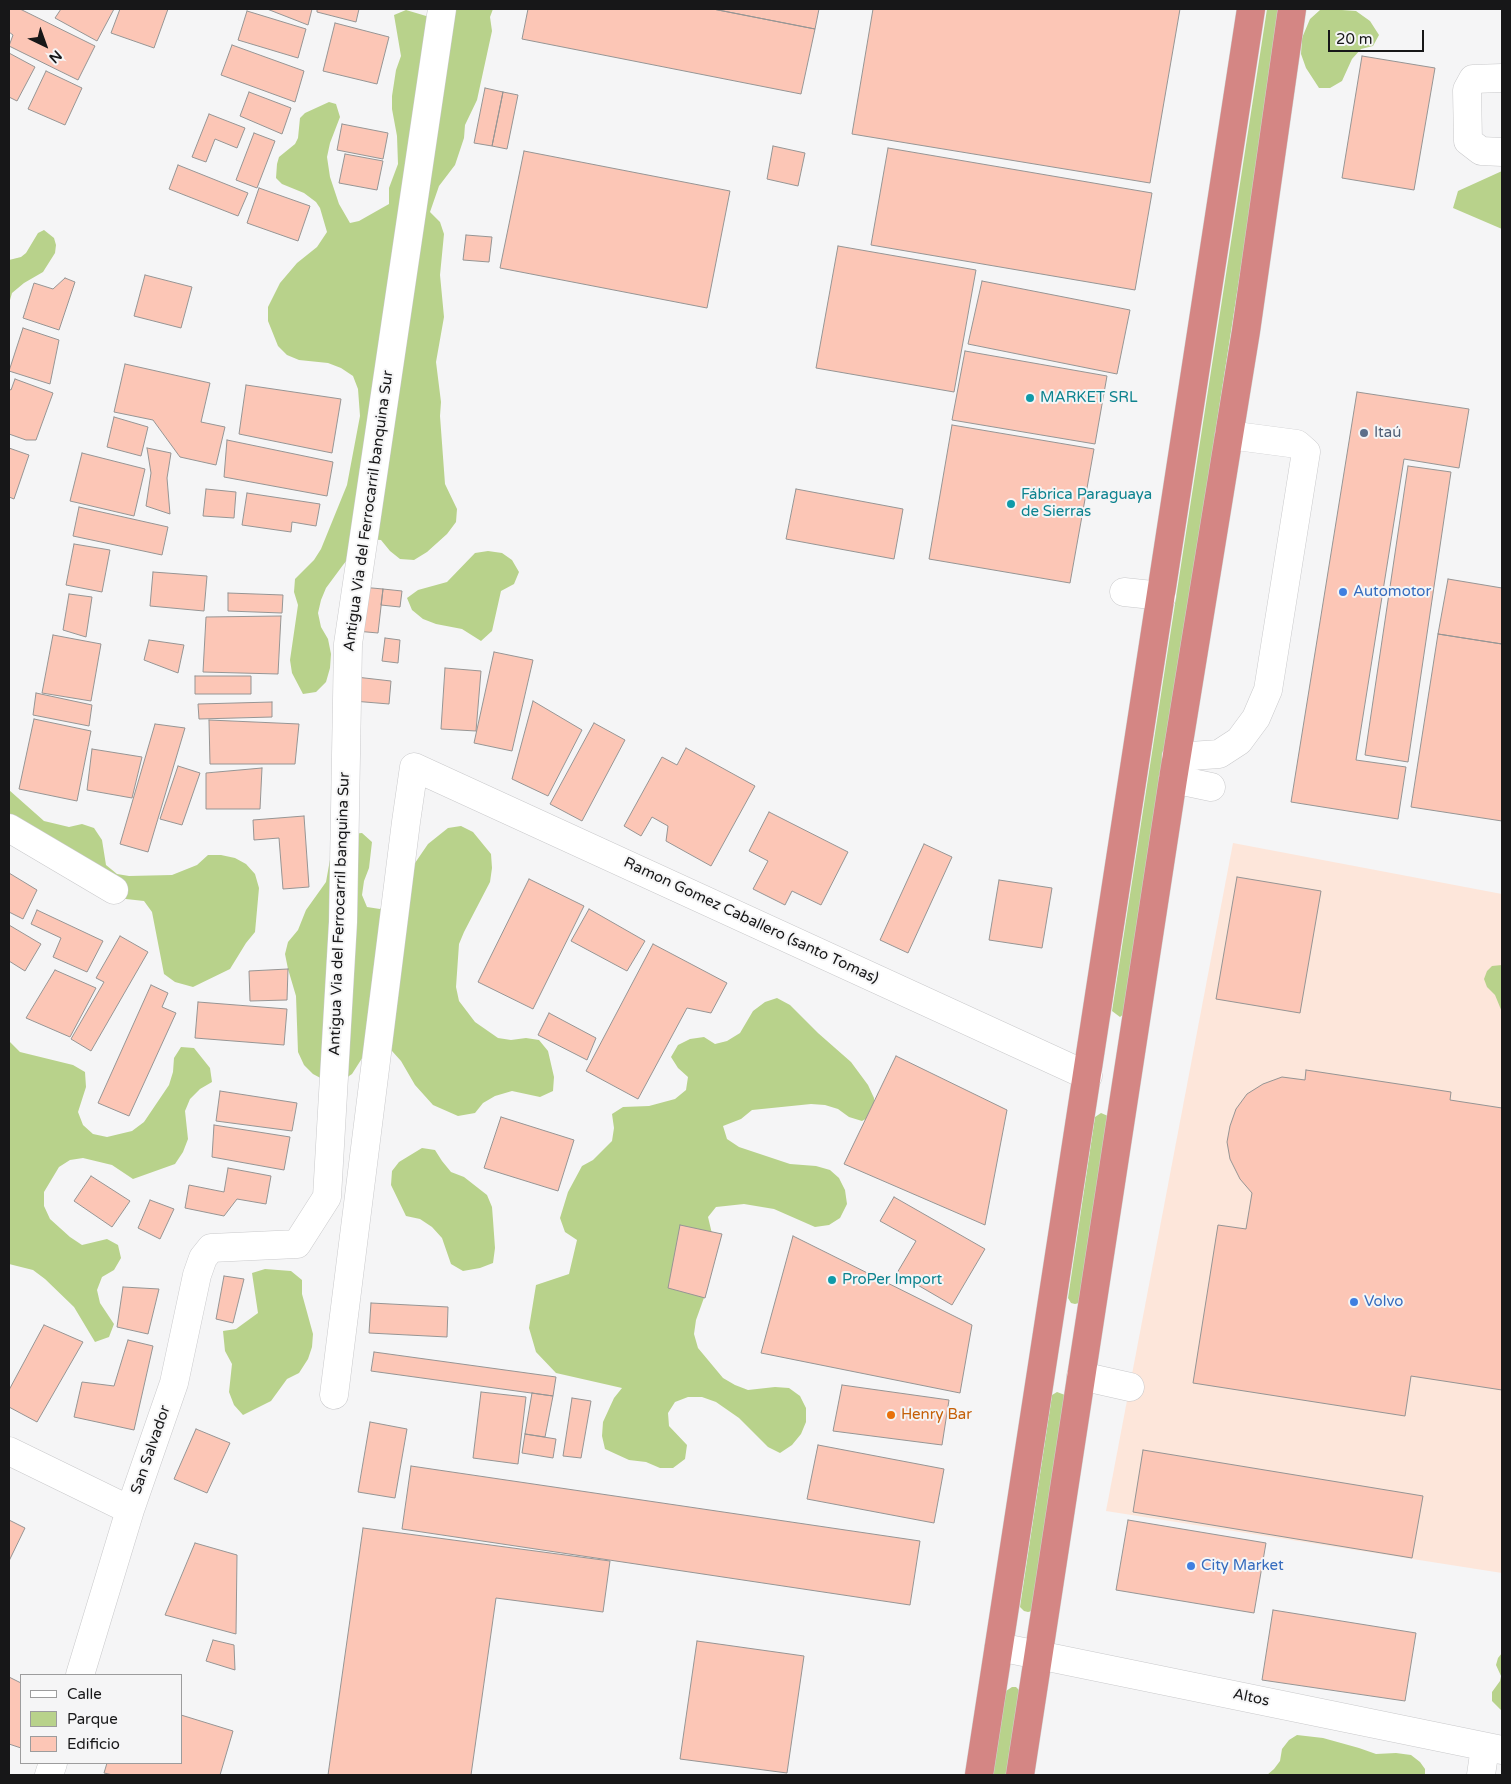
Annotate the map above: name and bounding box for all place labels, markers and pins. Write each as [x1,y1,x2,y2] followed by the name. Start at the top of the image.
[1040,389,1138,407] place label: MARKET SRL
[1024,392,1036,404] marker: MARKET SRL
[1374,424,1401,442] place label: Itaú
[1358,427,1370,439] marker: Itaú
[1021,486,1152,521] place label: Fábrica Paraguaya de Sierras
[1005,498,1017,510] marker: Fábrica Paraguaya de Sierras
[1353,583,1431,601] place label: Automotor
[1337,586,1349,598] marker: Automotor
[842,1271,942,1289] place label: ProPer Import
[826,1274,838,1286] marker: ProPer Import
[1364,1293,1403,1311] place label: Volvo
[1348,1296,1360,1308] marker: Volvo
[901,1406,972,1424] place label: Henry Bar
[885,1409,897,1421] marker: Henry Bar
[1201,1557,1284,1575] place label: City Market
[1185,1560,1197,1572] marker: City Market

